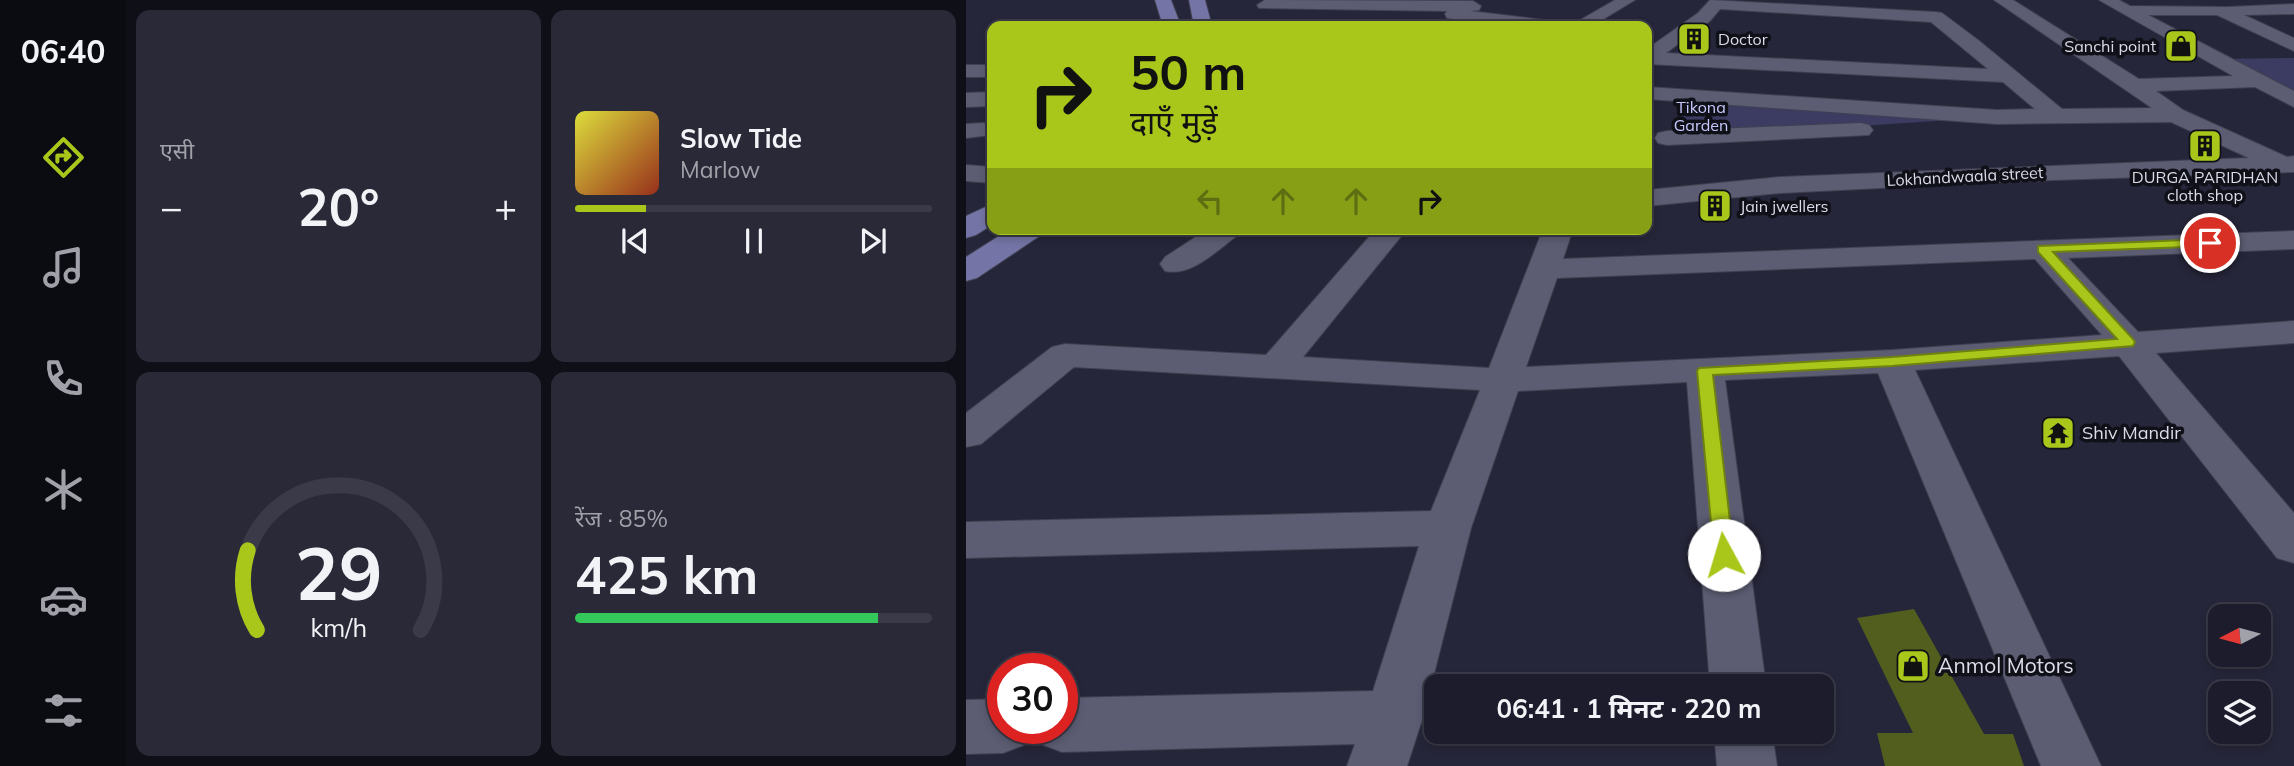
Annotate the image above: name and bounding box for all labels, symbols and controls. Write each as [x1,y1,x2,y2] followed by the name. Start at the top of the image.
[1675,20,1713,58] building icon: Doctor
[2162,27,2200,65] shop icon: Sanchi point
[1718,29,1768,49] place label: Doctor
[21,31,105,71] text: 06:40
[2064,36,2156,56] place label: Sanchi point
[1130,41,1246,102] text: 50 m
[1015,49,1106,140] icon: right
[1674,97,1728,135] park label: Tikona Garden
[1130,102,1218,142] text: दाएँ मुड़ें
[680,122,802,155] text: Slow Tide
[2186,127,2224,165] building icon: DURGA PARIDHAN cloth shop
[39,133,88,182] icon: directions
[160,136,194,165] text: एसी
[680,155,760,184] text: Marlow
[1886,162,2044,190] street label: Lokhandwaala street
[2132,167,2278,205] place label: DURGA PARIDHAN cloth shop
[297,174,380,239] text: 20°
[1191,182,1229,220] icon: left
[1264,182,1302,220] icon: ahead
[1337,182,1375,220] icon: ahead
[1410,182,1448,220] icon: right
[160,183,183,231] text: −
[494,183,517,231] text: +
[1696,187,1734,225] building icon: Jain jwellers
[1740,196,1829,216] place label: Jain jwellers
[2180,213,2240,273] pin
[616,222,654,260] icon: previous
[735,222,773,260] icon: pause
[854,222,892,260] icon: next
[2191,224,2229,262] icon: arrive
[39,243,88,292] icon: music
[39,354,88,403] icon: phone
[2039,414,2077,452] temple icon: Shiv Mandir
[2082,421,2181,444] place label: Shiv Mandir
[39,465,88,514] icon: climate
[575,504,668,533] text: रेंज · 85%
[1687,518,1761,592] position arrow
[295,527,382,618] text: 29
[575,542,758,607] text: 425 km
[39,575,88,624] icon: car
[2208,604,2272,667] north arrow
[2208,604,2271,744] map controls
[310,612,367,643] text: km/h
[1894,647,1932,685] shop icon: Anmol Motors
[1938,652,2074,678] place label: Anmol Motors
[987,653,1078,744] speed limit sign: 30
[2208,681,2271,744] button: layers
[39,686,88,735] icon: filters
[1497,692,1762,725] text: 06:41 · 1 मिनट · 220 m

